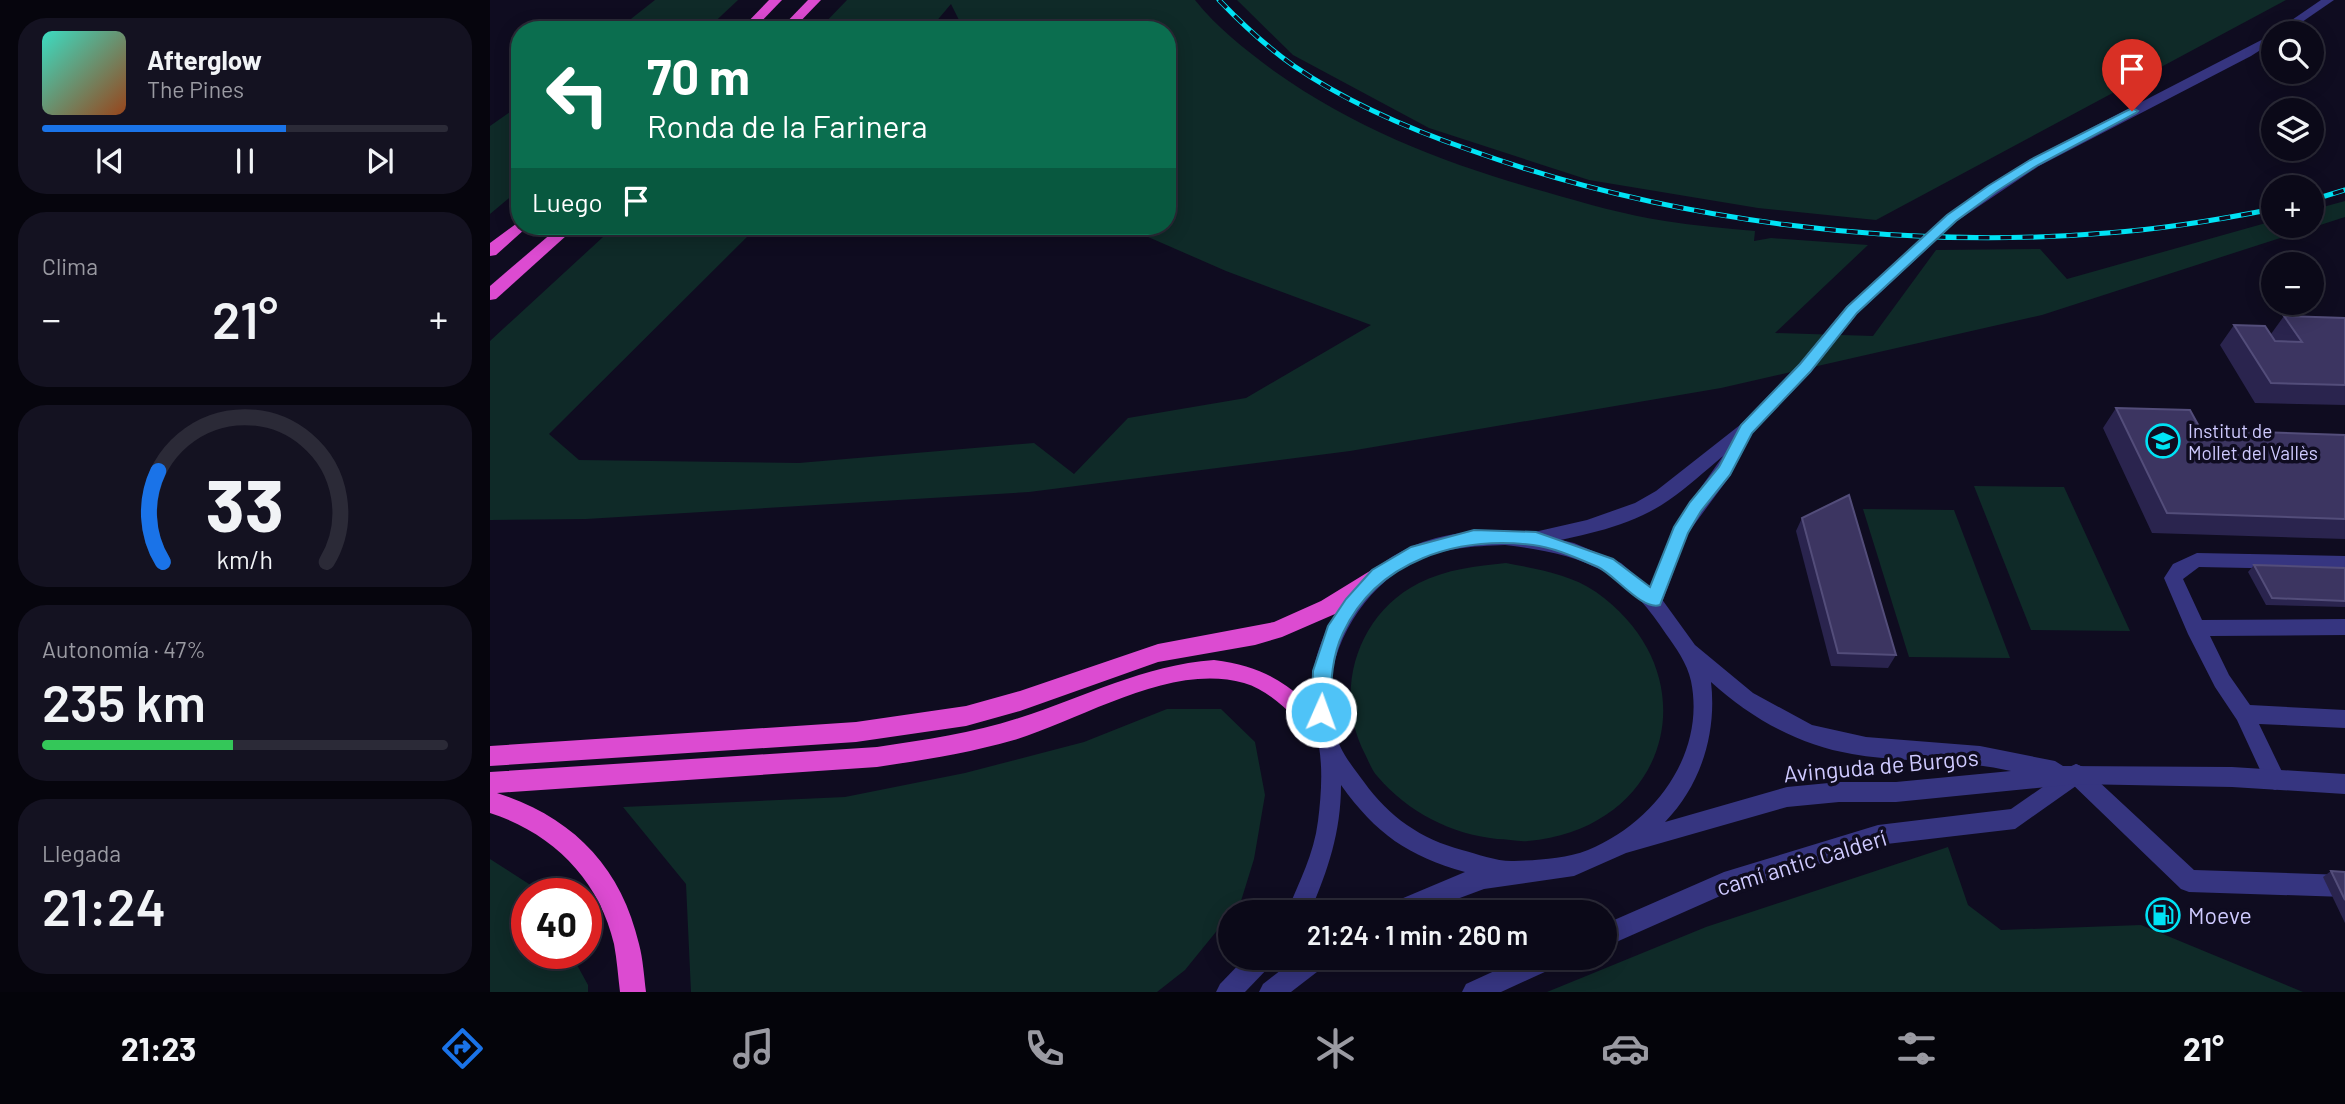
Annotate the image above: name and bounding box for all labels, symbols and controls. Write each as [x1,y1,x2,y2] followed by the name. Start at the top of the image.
[2261,21,2324,315] map controls
[2261,21,2324,84] button: search
[2102,39,2162,111] pin
[147,44,262,75] text: Afterglow
[647,46,750,105] text: 70 m
[532,49,623,140] icon: left
[2113,50,2151,88] icon: arrive
[147,75,244,103] text: The Pines
[2261,98,2324,161] button: layers
[647,106,928,144] text: Ronda de la Farinera
[91,142,129,180] icon: previous
[226,142,264,180] icon: pause
[361,142,399,180] icon: next
[2261,175,2324,238] button: +
[617,182,655,220] icon: arrive
[532,186,603,217] text: Luego
[42,252,98,280] text: Clima
[2261,252,2324,315] button: −
[212,287,278,349] text: 21°
[42,295,61,341] text: −
[429,295,448,341] text: +
[2188,419,2318,464] place label: Institut de Mollet del Vallès
[2144,422,2182,460] school or university icon: Institut de Mollet del Vallès
[206,459,284,547] text: 33
[217,544,273,574] text: km/h
[42,635,206,663] text: Autonomía · 47%
[42,670,206,732] text: 235 km
[1284,675,1358,749] position arrow
[1782,743,1980,787] street label: Avinguda de Burgos
[1713,823,1889,901] street label: camí antic Calderí
[42,839,121,867] text: Llegada
[42,874,166,936] text: 21:24
[511,878,602,969] speed limit sign: 40
[2144,896,2182,934] fuel station icon: Moeve
[2188,901,2252,929] place label: Moeve
[1307,919,1528,950] text: 21:24 · 1 min · 260 m
[438,1024,487,1073] icon: directions
[729,1024,778,1073] icon: music
[1020,1024,1069,1073] icon: phone
[1311,1024,1360,1073] icon: climate
[1601,1024,1650,1073] icon: car
[1892,1024,1941,1073] icon: filters
[121,1029,196,1067] text: 21:23
[2183,1029,2224,1067] text: 21°

